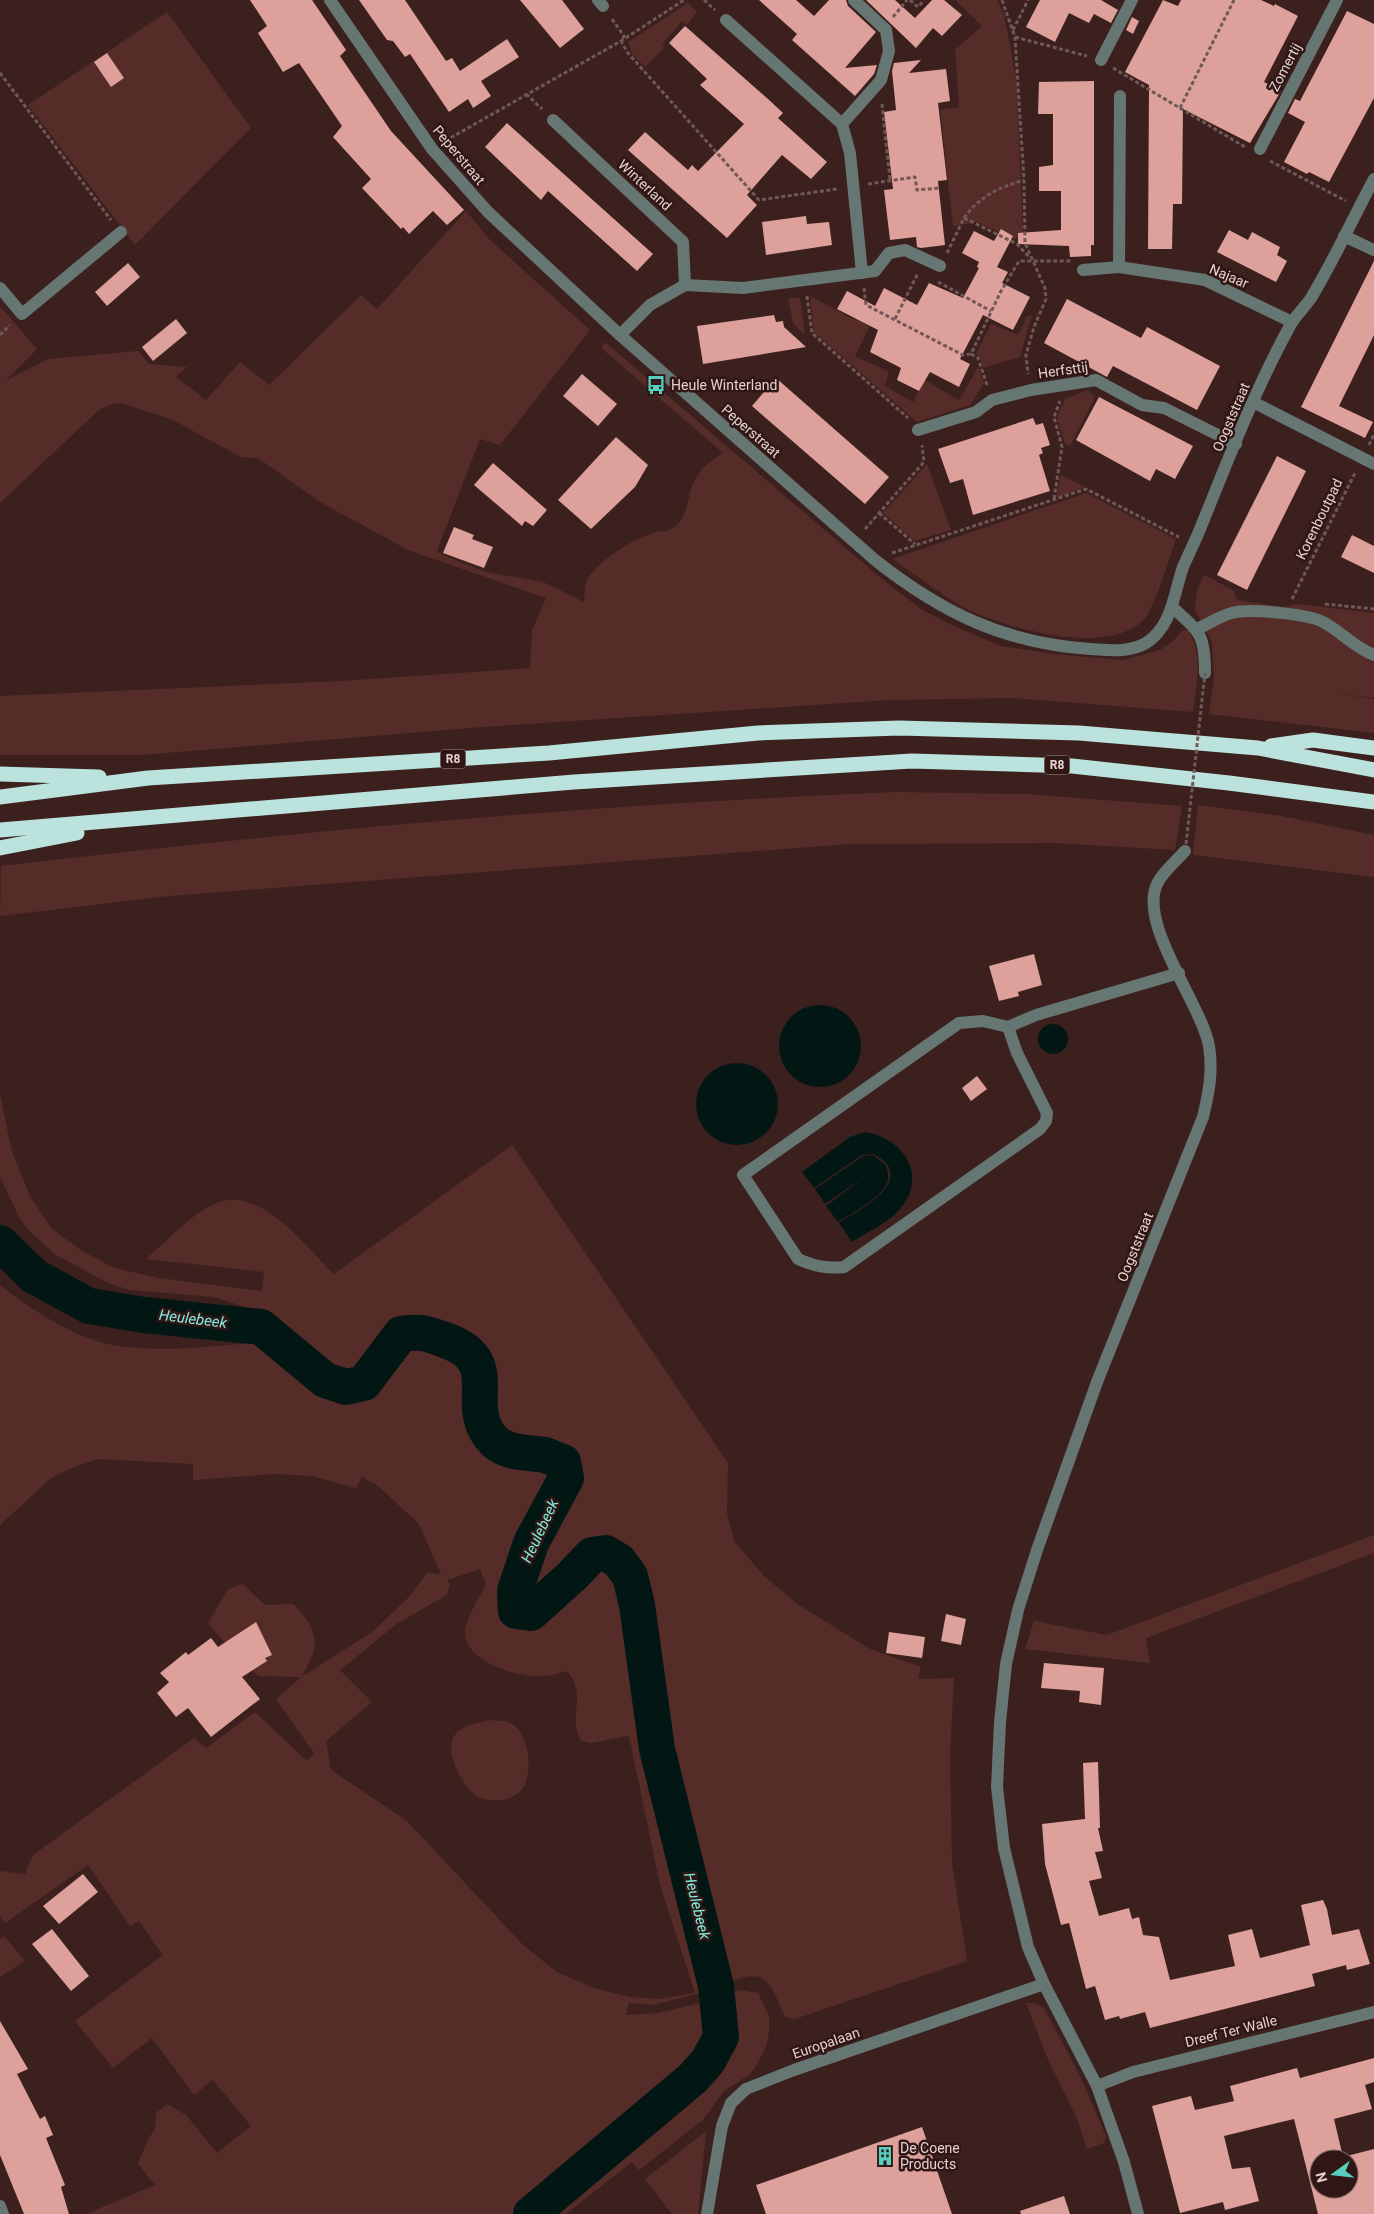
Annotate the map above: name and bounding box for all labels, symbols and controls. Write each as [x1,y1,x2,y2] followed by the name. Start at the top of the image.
[1266,40,1304,94] street label: Zomertij
[430,122,489,188] street label: Peperstraat
[615,156,675,214] street label: Winterland
[1207,261,1251,291] street label: Najaar
[1037,359,1089,381] street label: Herfsttij
[645,374,667,396] bus stop icon: Heule Winterland
[671,377,777,393] place label: Heule Winterland
[1209,380,1253,454] street label: Oogststraat
[718,401,784,461] street label: Peperstraat
[1293,476,1345,562] street label: Korenboutpad
[440,750,466,769] road number: R8
[1044,756,1070,774] road number: R8
[1114,1210,1156,1284] street label: Oogststraat
[158,1306,229,1332] water label: Heulebeek
[517,1496,563,1566] water label: Heulebeek
[680,1871,714,1942] water label: Heulebeek
[1183,2012,1279,2050] street label: Dreef Ter Walle
[790,2024,862,2062] street label: Europalaan
[900,2140,960,2172] place label: De Coene Products
[874,2145,896,2167] building icon: De Coene Products
[1309,2149,1359,2199] north arrow
[1312,2171,1330,2184] text: N

